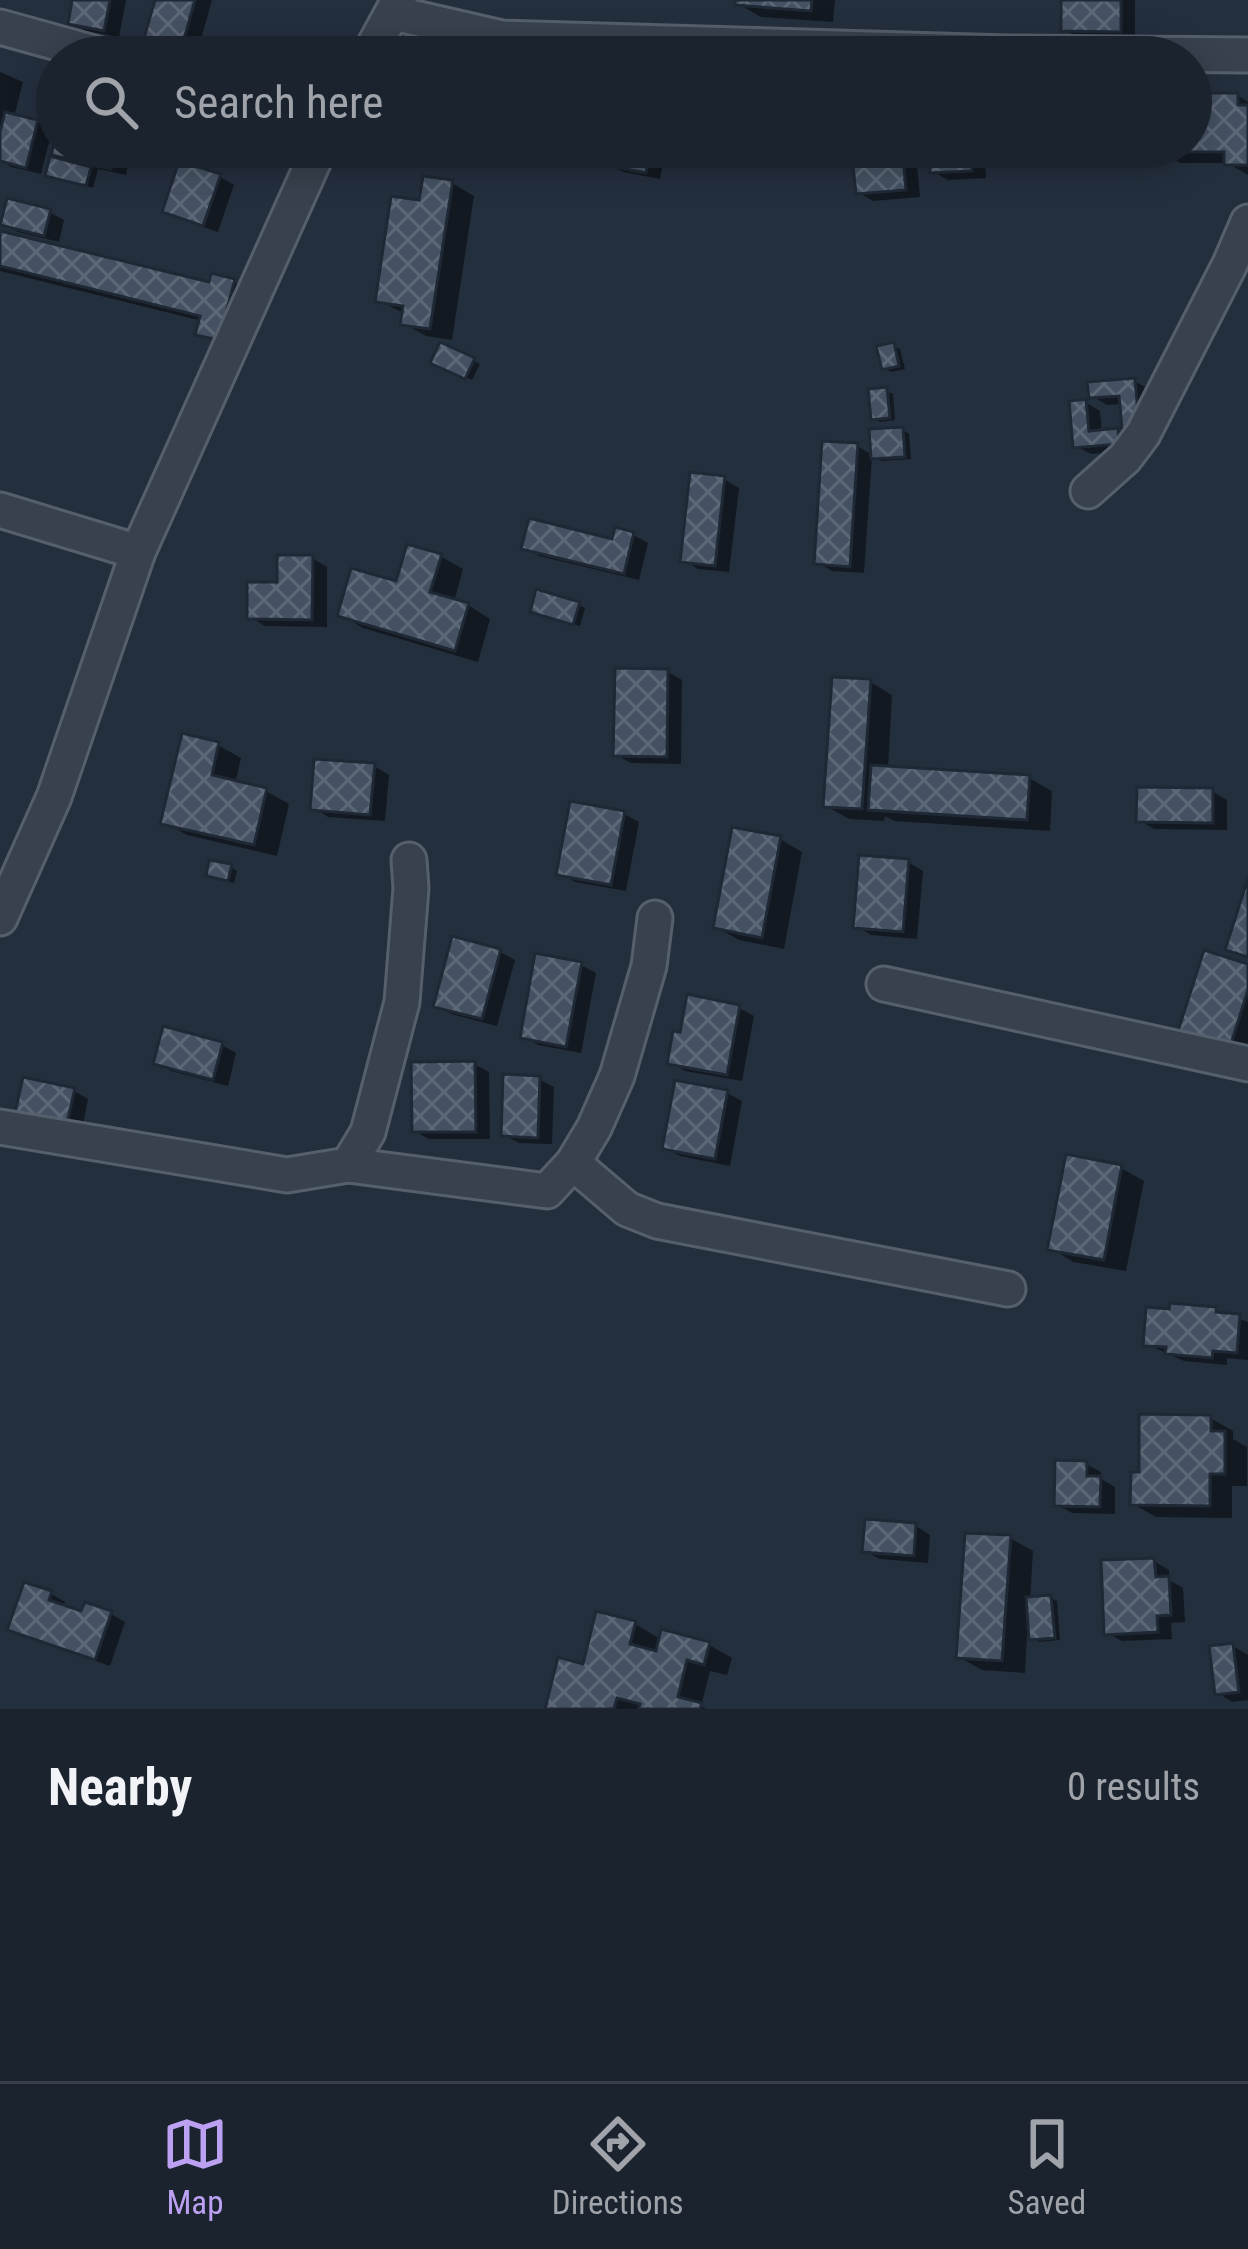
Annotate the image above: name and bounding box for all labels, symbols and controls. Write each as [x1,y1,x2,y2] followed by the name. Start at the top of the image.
[36,36,1212,168] search box
[78,69,144,135] icon: search
[174,76,383,129] text: Search here
[48,1758,192,1817] text: Nearby
[1067,1764,1200,1810] text: 0 results
[162,2111,228,2222] tab: Map
[552,2111,684,2222] tab: Directions
[1008,2111,1086,2222] tab: Saved

